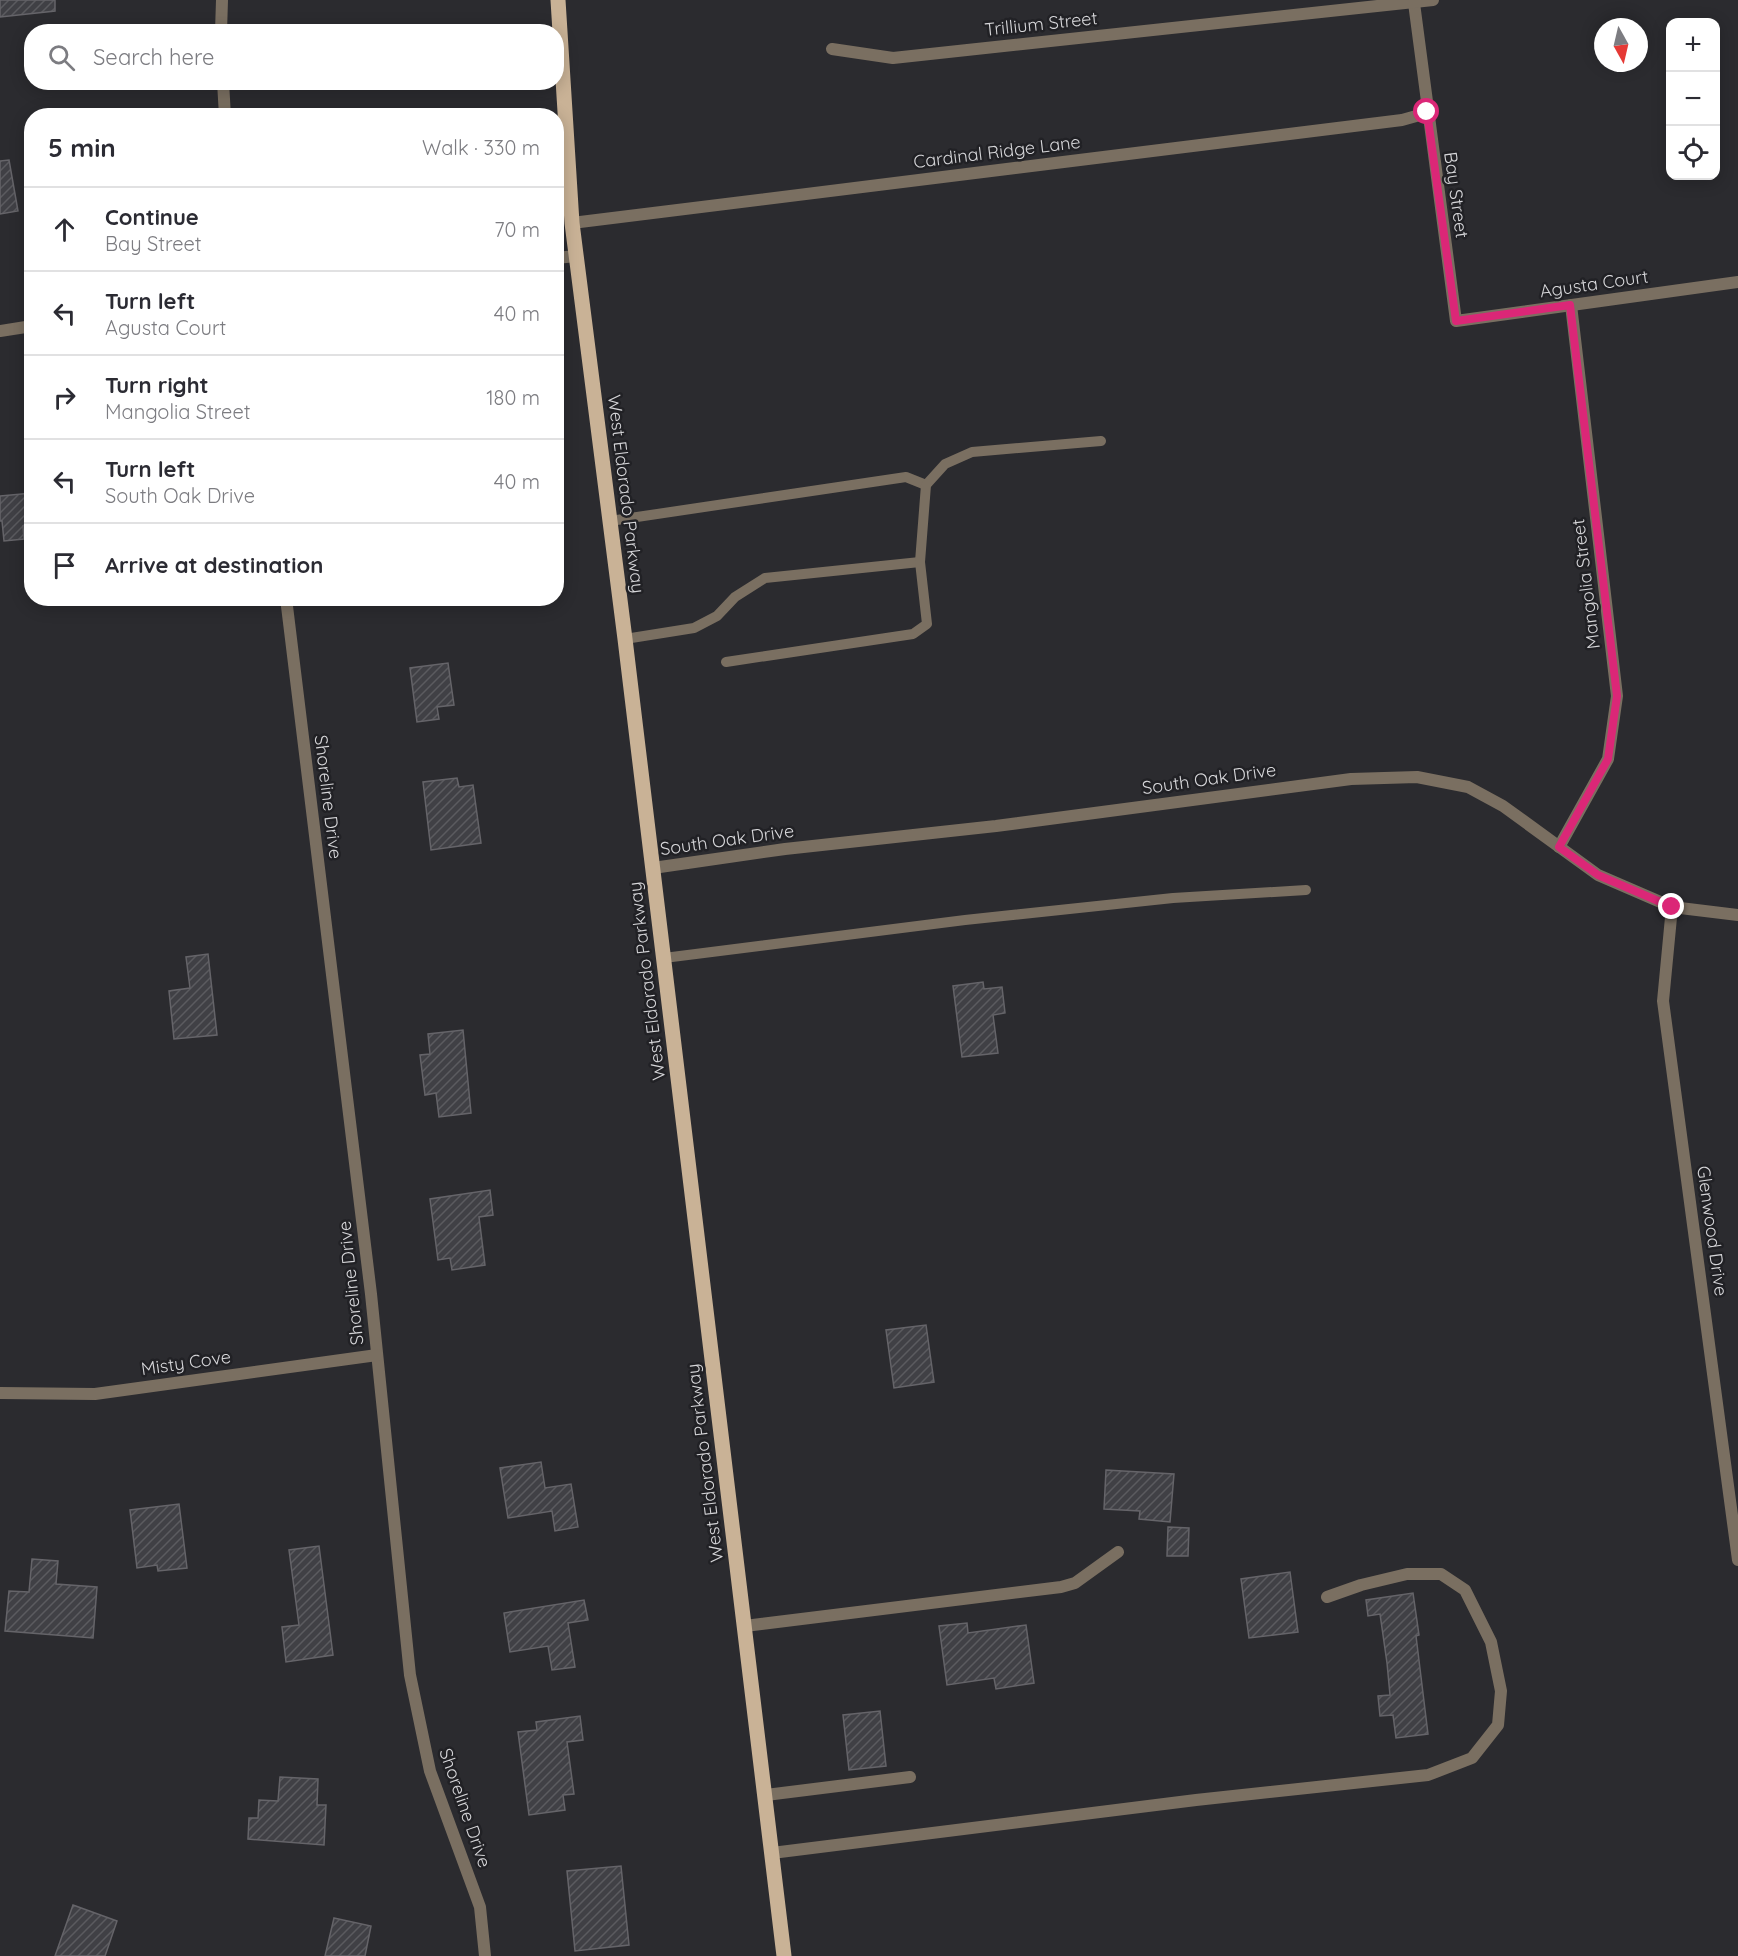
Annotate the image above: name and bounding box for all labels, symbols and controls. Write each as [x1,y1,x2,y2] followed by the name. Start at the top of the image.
[983,6,1099,41] street label: Trillium Street
[1594,18,1648,72] north arrow
[1666,18,1720,180] map controls
[1666,18,1720,72] button: +
[24,24,564,90] search box
[45,41,78,74] icon: search
[93,43,214,71] text: Search here
[1666,72,1720,126] button: −
[1413,98,1439,124] route start
[1666,126,1720,180] button: locate
[912,130,1082,173] street label: Cardinal Ridge Lane
[48,131,116,164] text: 5 min
[422,135,540,160] text: Walk · 330 m
[1439,150,1474,240] street label: Bay Street
[105,203,199,231] text: Continue
[48,213,81,246] icon: ahead
[494,217,540,242] text: 70 m
[105,231,202,256] text: Bay Street
[1538,265,1650,302] street label: Agusta Court
[105,287,195,315] text: Turn left
[48,297,81,330] icon: left
[494,301,540,326] text: 40 m
[105,315,226,340] text: Agusta Court
[105,371,209,399] text: Turn right
[48,381,81,414] icon: right
[486,385,540,410] text: 180 m
[603,393,650,595] street label: West Eldorado Parkway
[105,399,251,424] text: Mangolia Street
[105,455,195,483] text: Turn left
[48,465,81,498] icon: left
[494,469,540,494] text: 40 m
[105,483,255,508] text: South Oak Drive
[1566,518,1605,650] street label: Mangolia Street
[48,549,81,582] icon: arrive
[105,551,323,579] text: Arrive at destination
[309,734,348,860] street label: Shoreline Drive
[1140,758,1277,799] street label: South Oak Drive
[658,819,795,860] street label: South Oak Drive
[623,880,670,1082] street label: West Eldorado Parkway
[1658,893,1684,919] route end
[1692,1164,1733,1298] street label: Glenwood Drive
[333,1220,368,1346] street label: Shoreline Drive
[139,1345,232,1380] street label: Misty Cove
[681,1362,728,1564] street label: West Eldorado Parkway
[434,1745,497,1871] street label: Shoreline Drive

